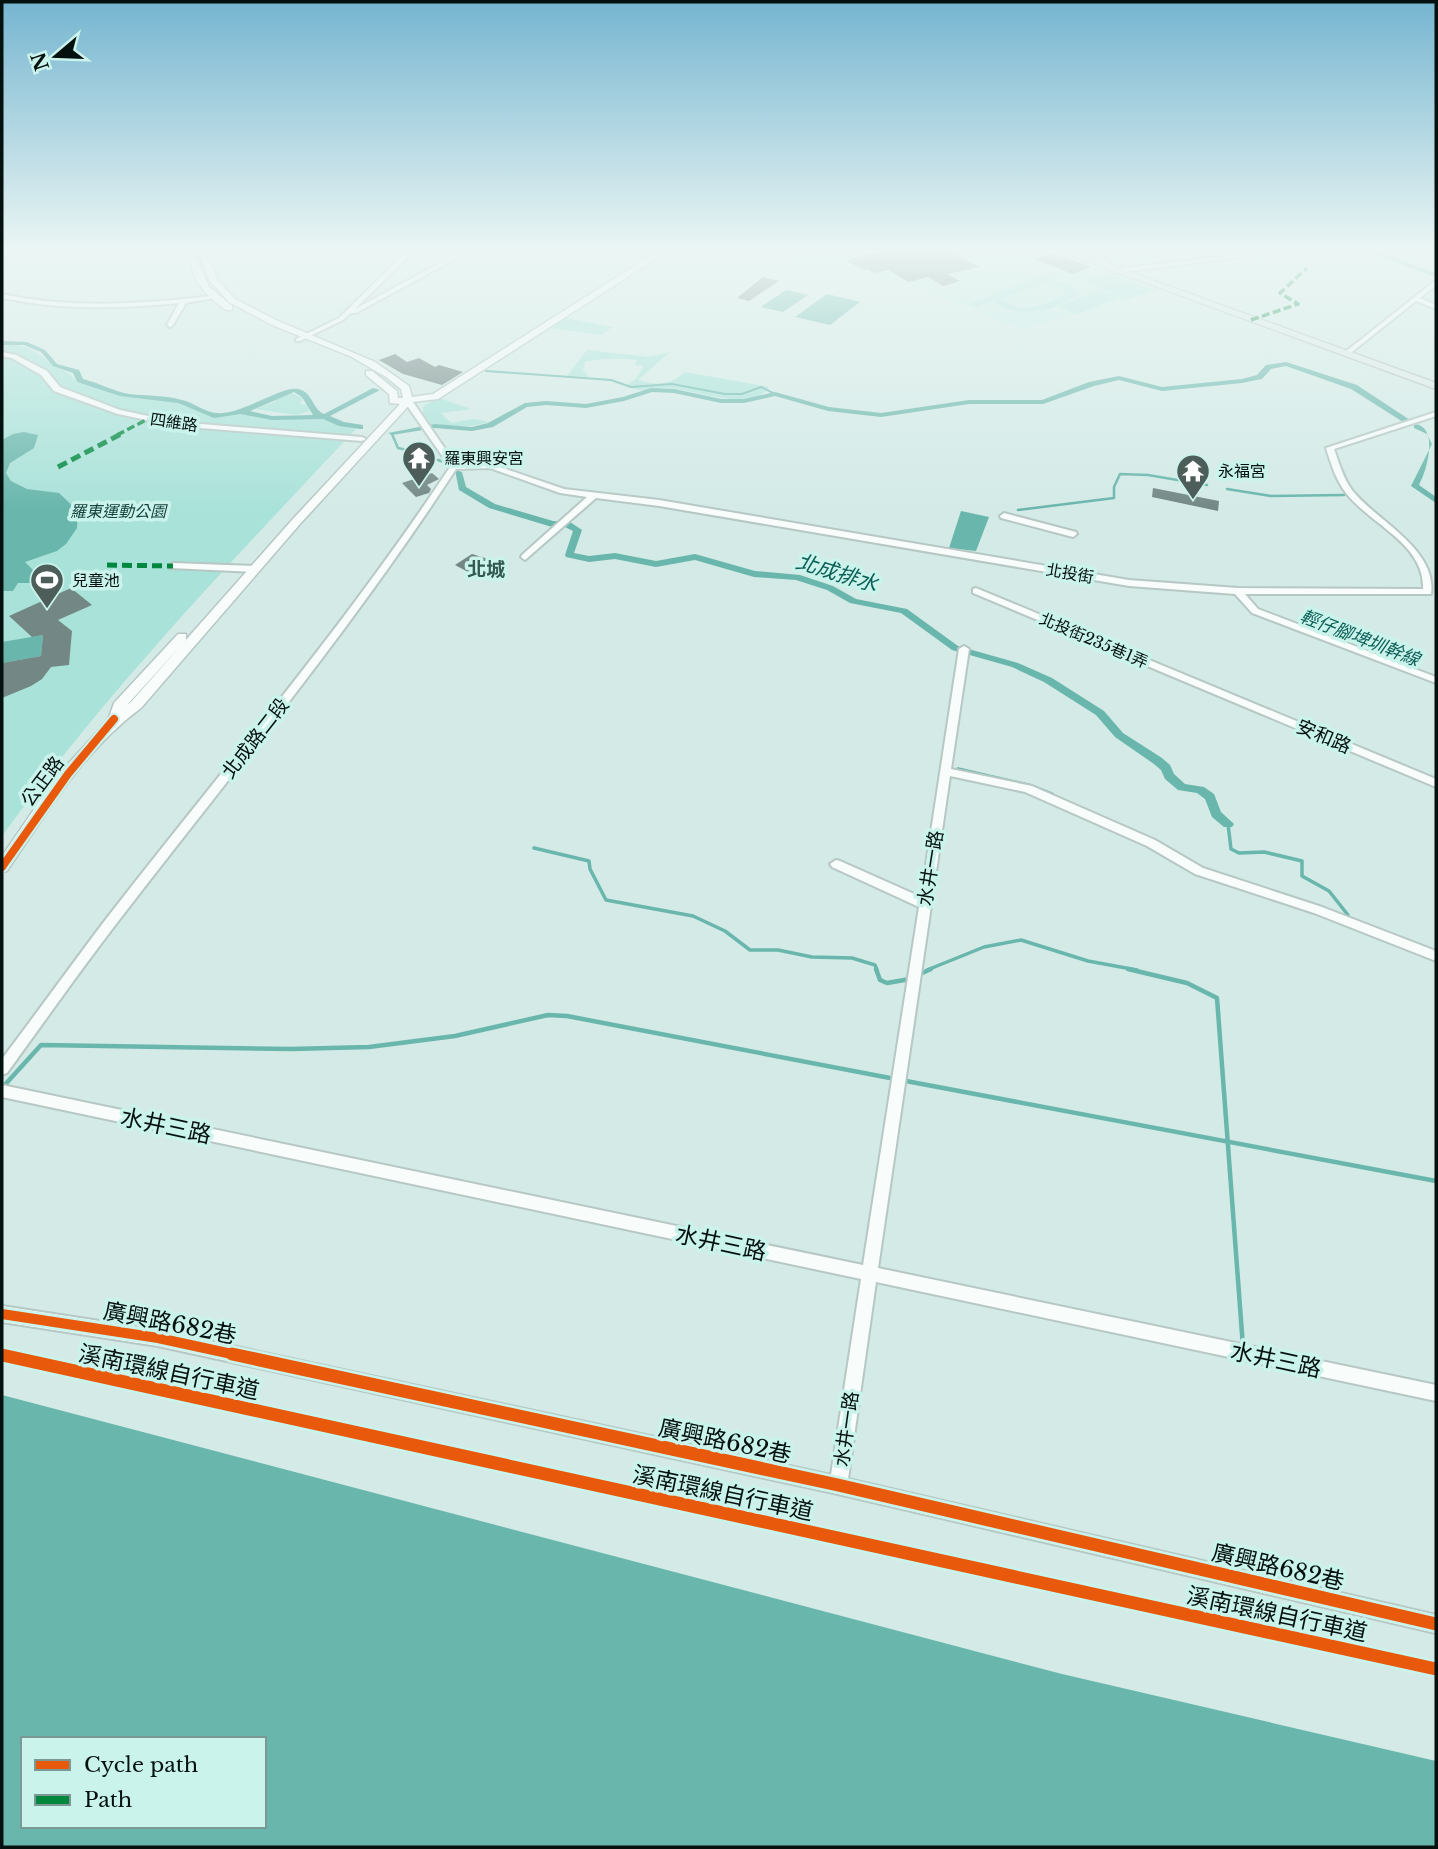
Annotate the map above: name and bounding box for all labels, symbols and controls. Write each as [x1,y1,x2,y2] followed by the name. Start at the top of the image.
[21,21,91,91] north arrow
[27,49,54,74] text: N
[149,409,199,435] street label: 四維路
[400,439,438,488] temple icon: 羅東興安宮
[444,448,524,468] place label: 羅東興安宮
[1174,452,1212,501] temple icon: 永福宮
[1218,461,1266,481] place label: 永福宮
[70,501,168,521] park label: 羅東運動公園
[793,548,882,598] water label: 北成排水
[467,558,505,581] district label: 北城
[1045,559,1095,587] street label: 北投街
[28,561,66,610] sports icon: 兒童池
[72,570,120,590] place label: 兒童池
[1297,605,1425,672] water label: 輕仔腳埤圳幹線
[1037,608,1151,672] street label: 北投街235巷1弄
[217,694,294,783] street label: 北成路二段
[1293,715,1355,758] street label: 安和路
[16,752,69,811] street label: 公正路
[913,829,948,907] street label: 水井一路
[118,1103,214,1149] street label: 水井三路
[673,1220,769,1266] street label: 水井三路
[101,1296,239,1350] street label: 廣興路682巷
[1228,1337,1324,1383] street label: 水井三路
[76,1339,262,1405] street label: 溪南環線自行車道
[830,1390,863,1468] street label: 水井一路
[656,1413,794,1469] street label: 廣興路682巷
[630,1460,816,1526] street label: 溪南環線自行車道
[1209,1538,1347,1596] street label: 廣興路682巷
[1184,1581,1370,1647] street label: 溪南環線自行車道
[21,1737,266,1828] legend
[84,1752,198,1778] text: Cycle path
[84,1787,132,1813] text: Path

